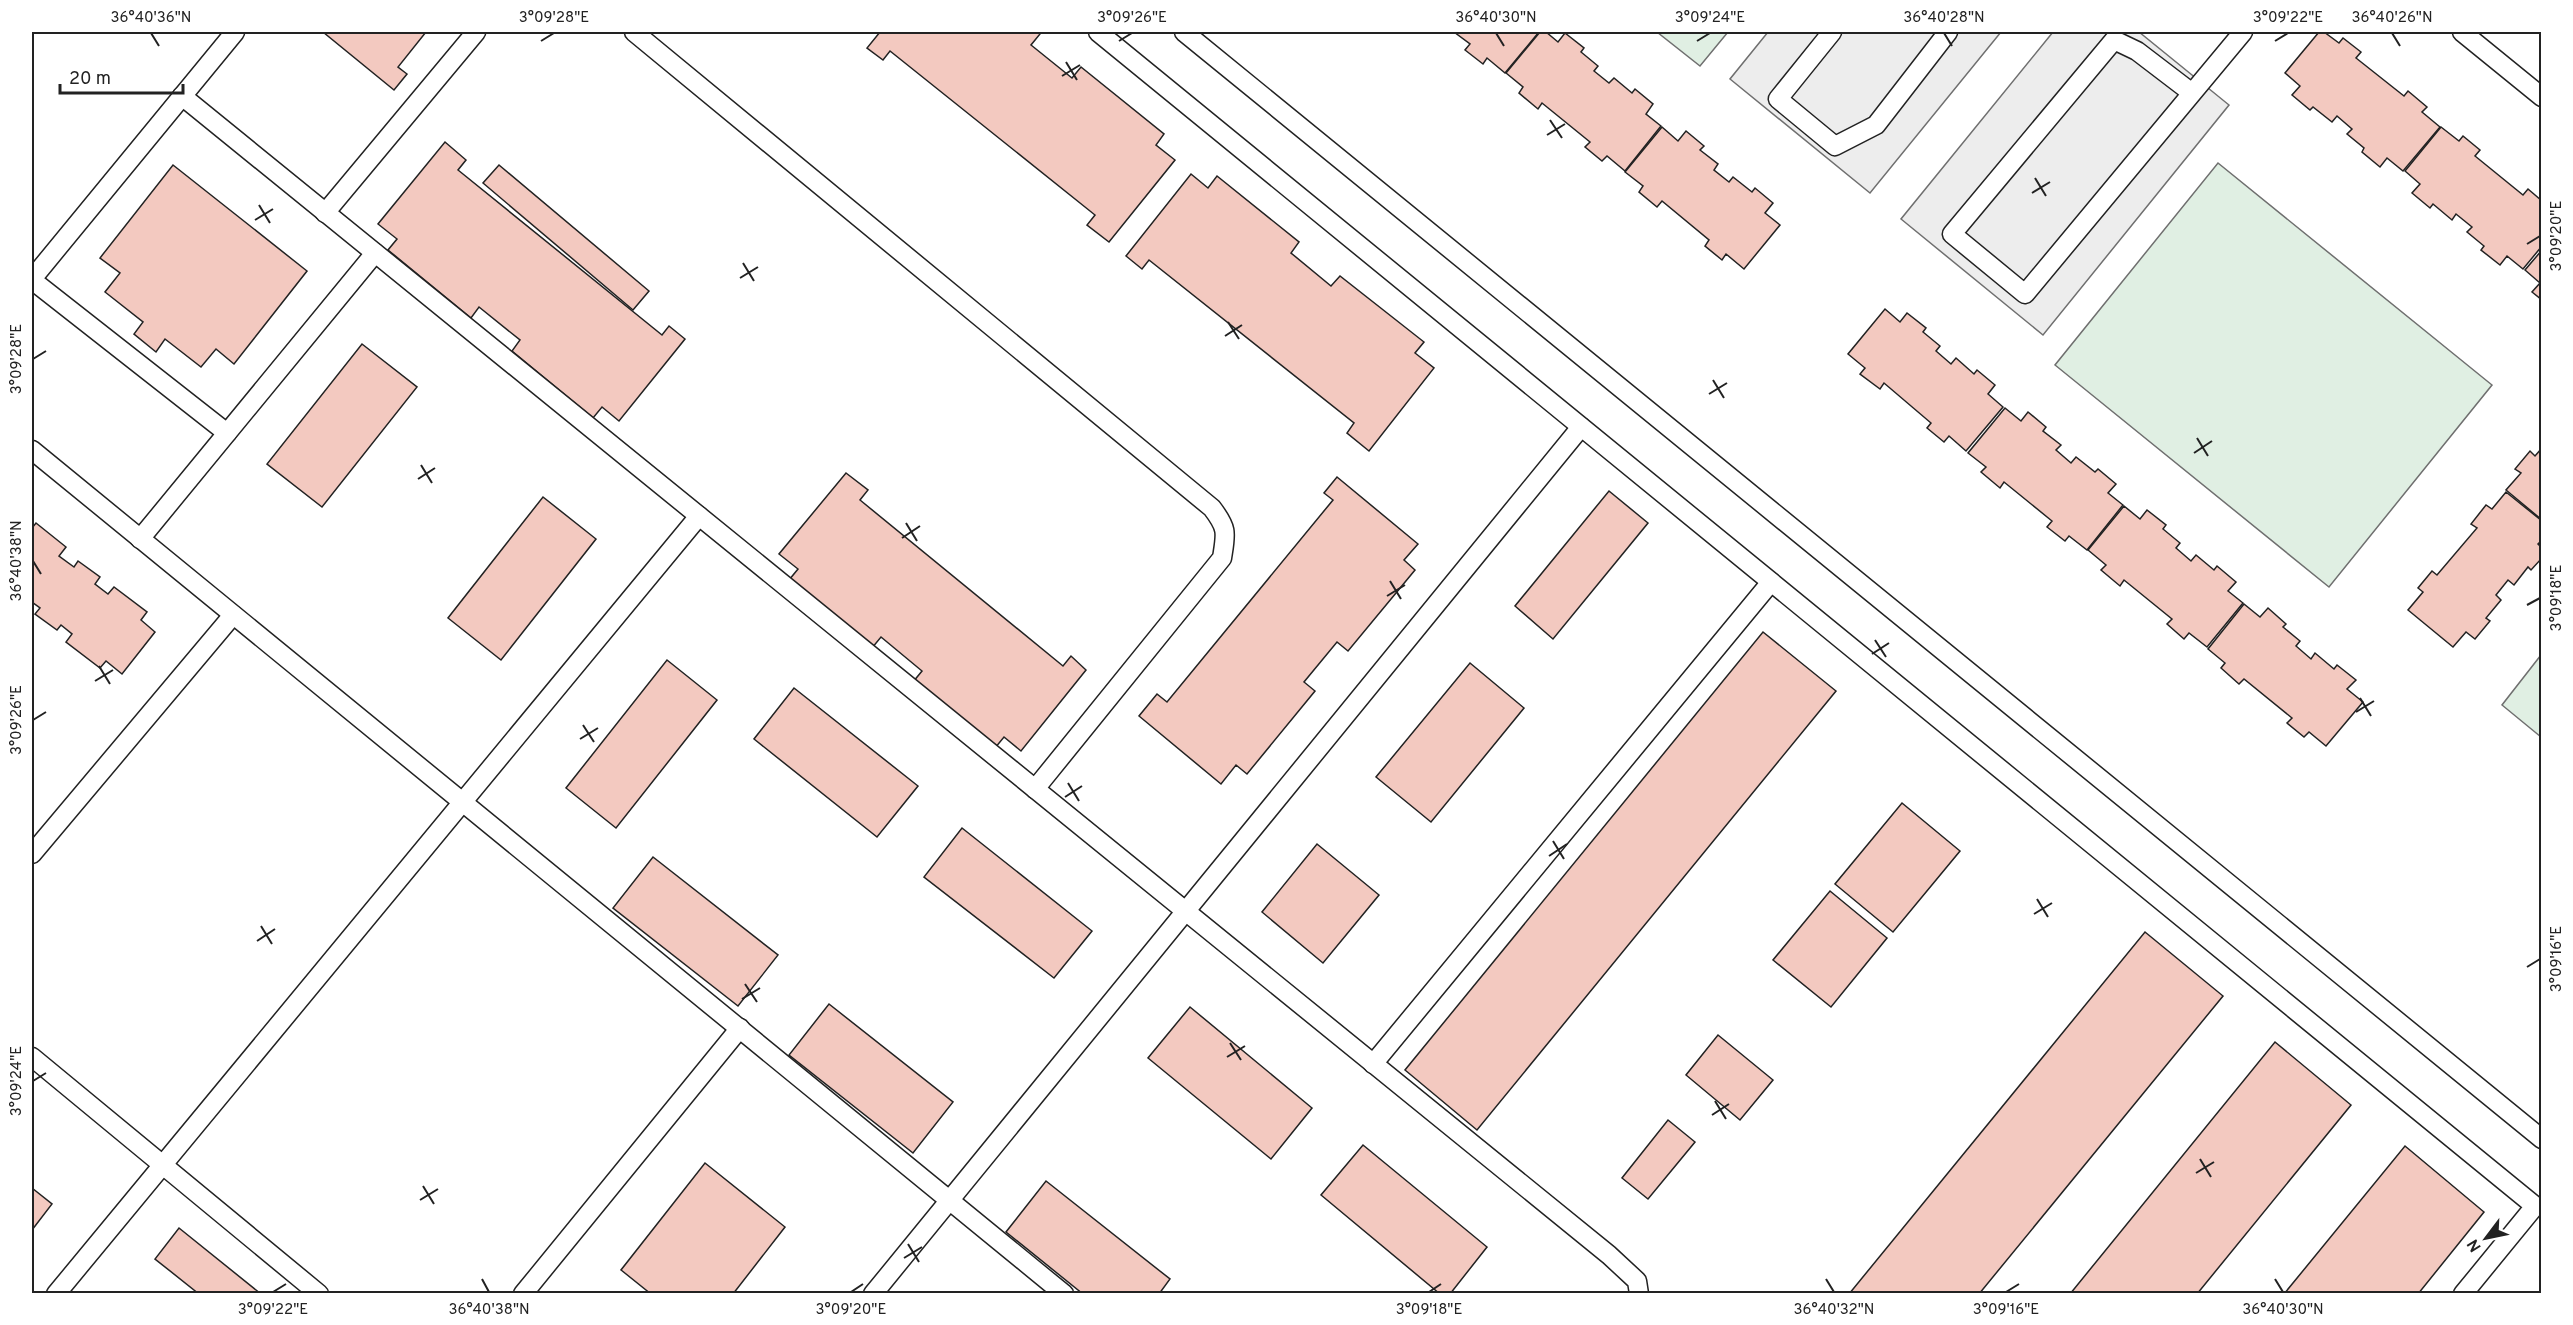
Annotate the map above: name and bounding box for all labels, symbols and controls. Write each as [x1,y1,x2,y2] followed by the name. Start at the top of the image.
[111,9,191,28] text: 36°40'36"N
[519,9,589,28] text: 3°09'28"E
[1097,9,1167,28] text: 3°09'26"E
[1455,9,1537,28] text: 36°40'30"N
[1675,9,1745,28] text: 3°09'24"E
[1903,9,1985,28] text: 36°40'28"N
[2253,9,2323,28] text: 3°09'22"E
[2351,9,2433,28] text: 36°40'26"N
[60,57,183,95] scale bar
[69,68,111,91] text: 20 m
[2548,201,2567,271] text: 3°09'20"E
[8,324,27,394] text: 3°09'28"E
[8,520,27,602] text: 36°40'38"N
[2548,565,2567,631] text: 3°09'18"E
[8,685,27,755] text: 3°09'26"E
[2548,926,2567,992] text: 3°09'16"E
[8,1046,27,1116] text: 3°09'24"E
[2456,1208,2516,1268] north arrow
[2463,1235,2487,1255] text: N
[238,1301,308,1320] text: 3°09'22"E
[448,1301,530,1320] text: 36°40'38"N
[816,1301,886,1320] text: 3°09'20"E
[1396,1301,1462,1320] text: 3°09'18"E
[1794,1301,1874,1320] text: 36°40'32"N
[1973,1301,2039,1320] text: 3°09'16"E
[2242,1301,2324,1320] text: 36°40'30"N

